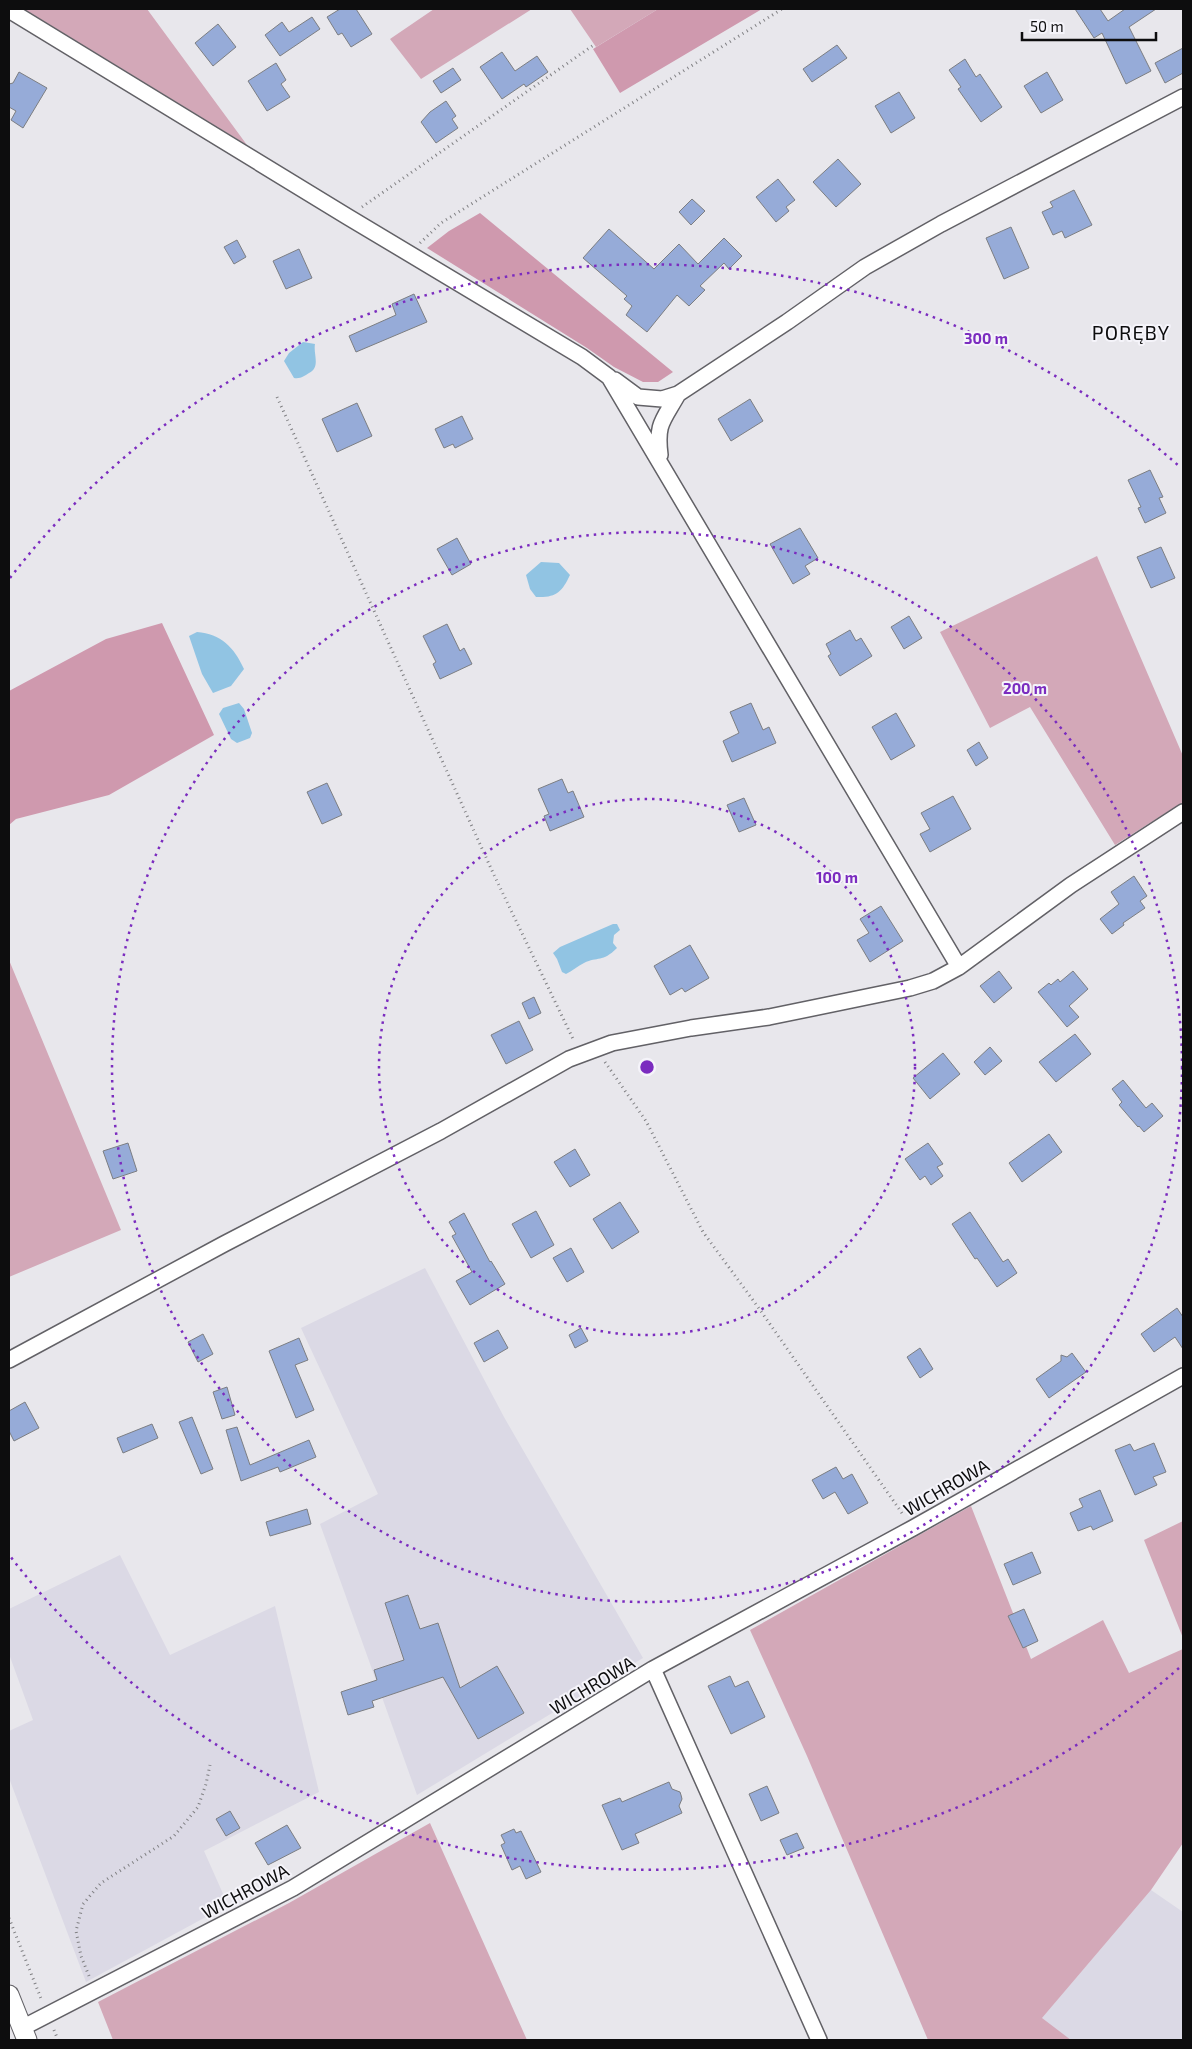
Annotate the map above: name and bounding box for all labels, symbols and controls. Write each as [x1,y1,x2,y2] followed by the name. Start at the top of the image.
[1022,10,1156,42] scale bar
[1030,17,1064,35] text: 50 m
[1092,320,1170,344] district label: PORĘBY
[964,329,1008,347] text: 300 m
[1003,679,1047,697] text: 200 m
[816,868,858,886] text: 100 m
[638,1058,656,1076] centre of rings
[899,1453,993,1520] street label: WICHROWA
[546,1651,639,1719] street label: WICHROWA
[198,1859,293,1923] street label: WICHROWA

